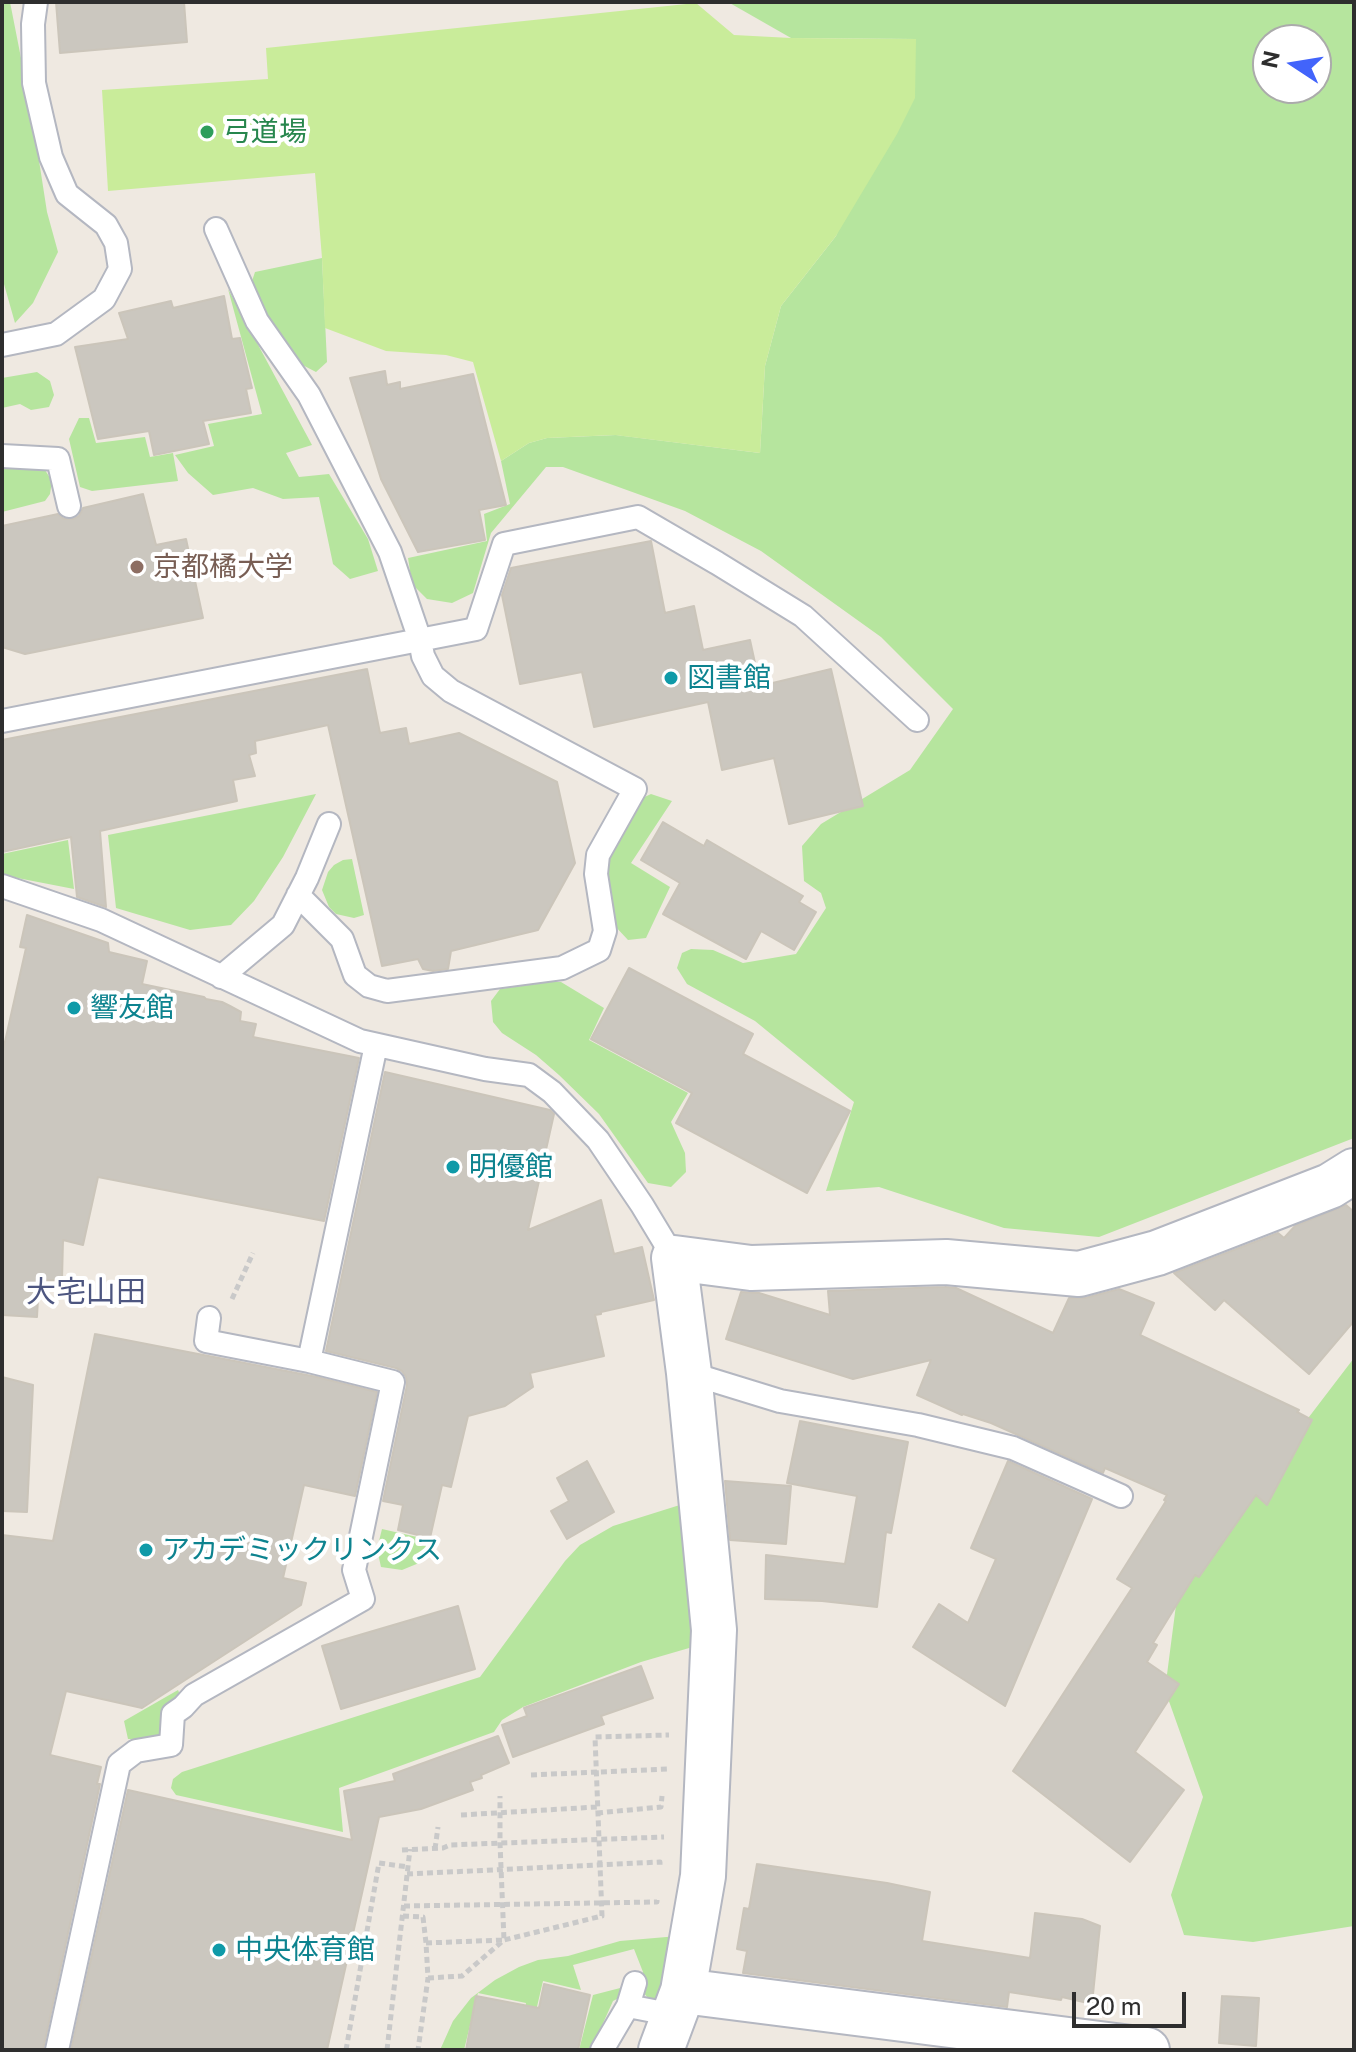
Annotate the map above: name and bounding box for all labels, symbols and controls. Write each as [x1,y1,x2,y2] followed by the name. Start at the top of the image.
[1252,24,1332,104] north arrow
[1256,48,1285,71] text: N
[223,115,307,149] place label: 弓道場
[198,123,216,141] marker: 弓道場
[153,550,293,584] place label: 京都橘大学
[128,558,146,576] marker: 京都橘大学
[687,661,771,695] place label: 図書館
[662,669,680,687] marker: 図書館
[90,991,174,1025] place label: 響友館
[65,999,83,1017] marker: 響友館
[469,1150,553,1184] place label: 明優館
[444,1158,462,1176] marker: 明優館
[26,1275,146,1311] district label: 大宅山田
[162,1533,442,1567] place label: アカデミックリンクス
[137,1541,155,1559] marker: アカデミックリンクス
[235,1933,375,1967] place label: 中央体育館
[210,1941,228,1959] marker: 中央体育館
[1076,1976,1190,2026] scale bar
[1086,1992,1142,2020] text: 20 m

